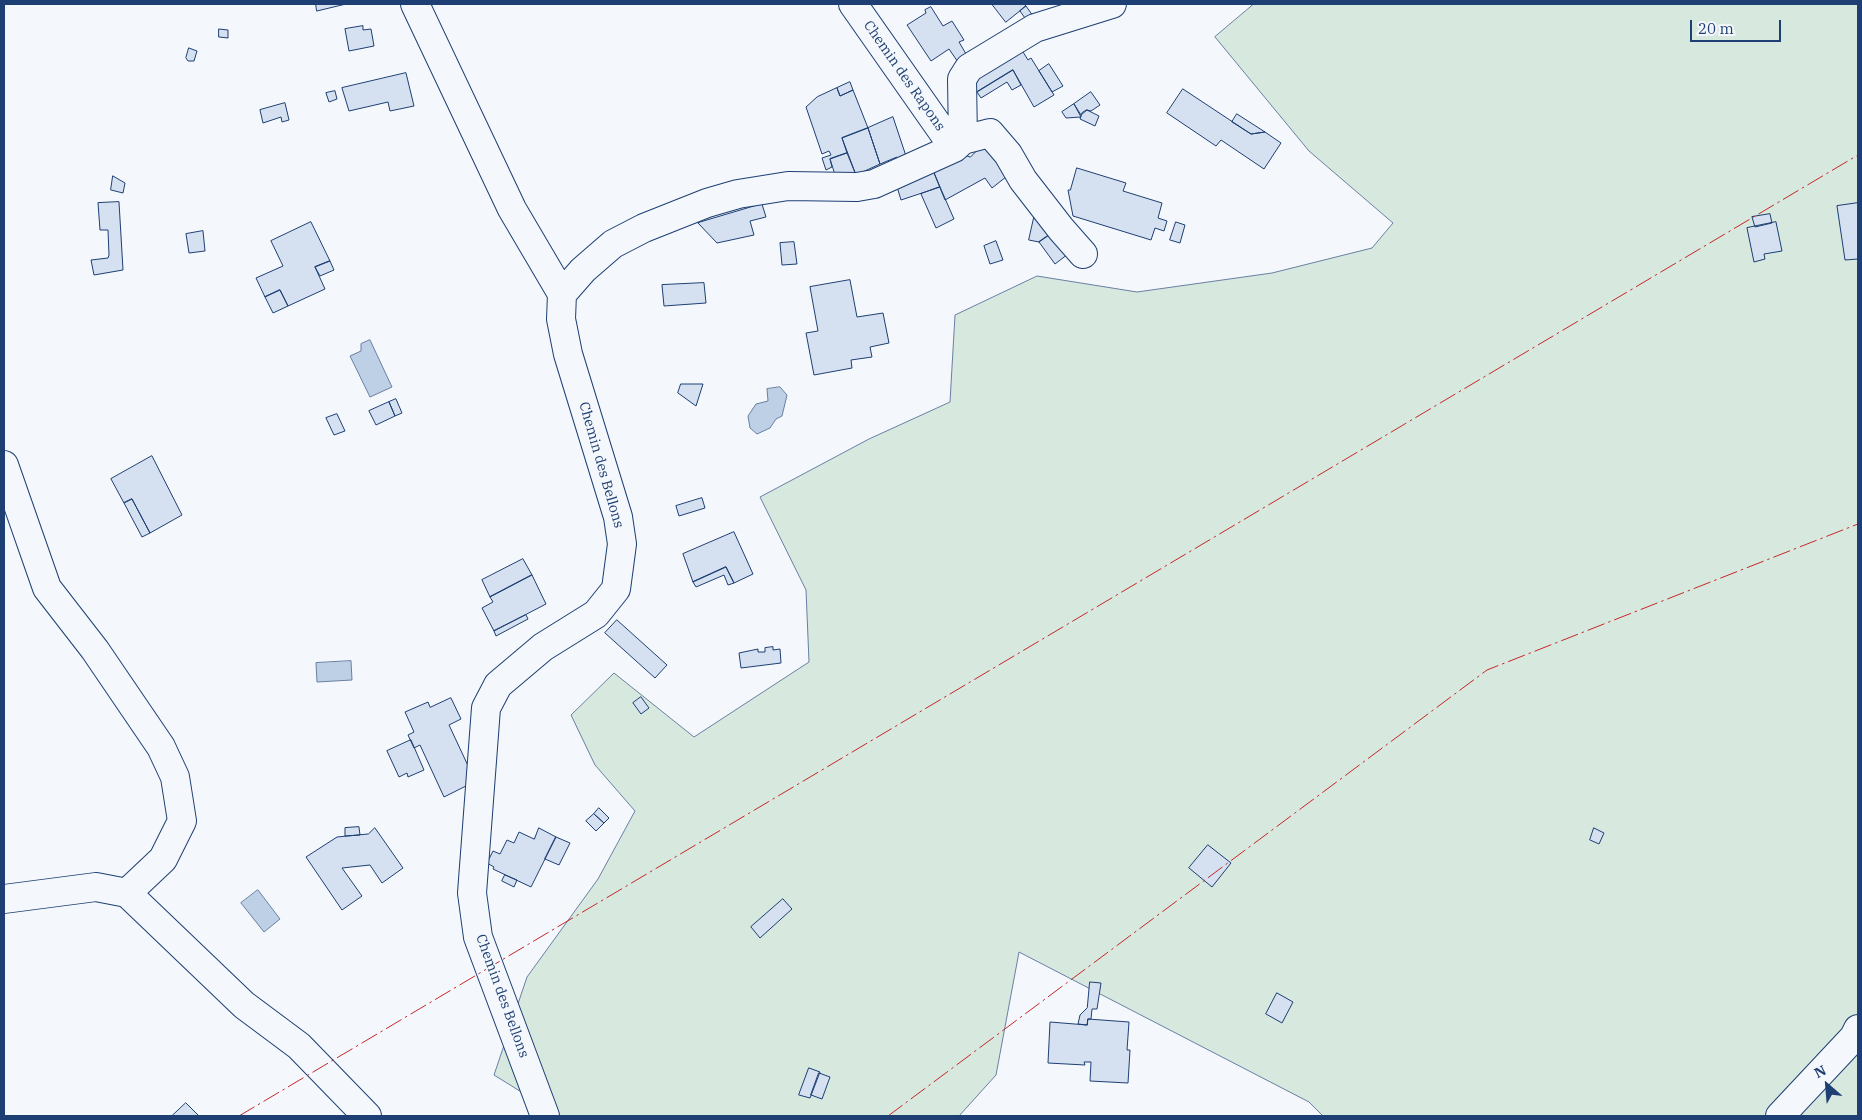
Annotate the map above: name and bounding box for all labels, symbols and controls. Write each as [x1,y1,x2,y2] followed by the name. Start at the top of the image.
[1692,10,1783,42] scale bar
[860,18,948,134] street label: Chemin des Rapons
[1698,19,1734,38] text: 20 m
[575,400,627,530] street label: Chemin des Bellons
[472,932,532,1060] street label: Chemin des Bellons
[1802,1060,1852,1110] north arrow
[1811,1061,1829,1082] text: N

